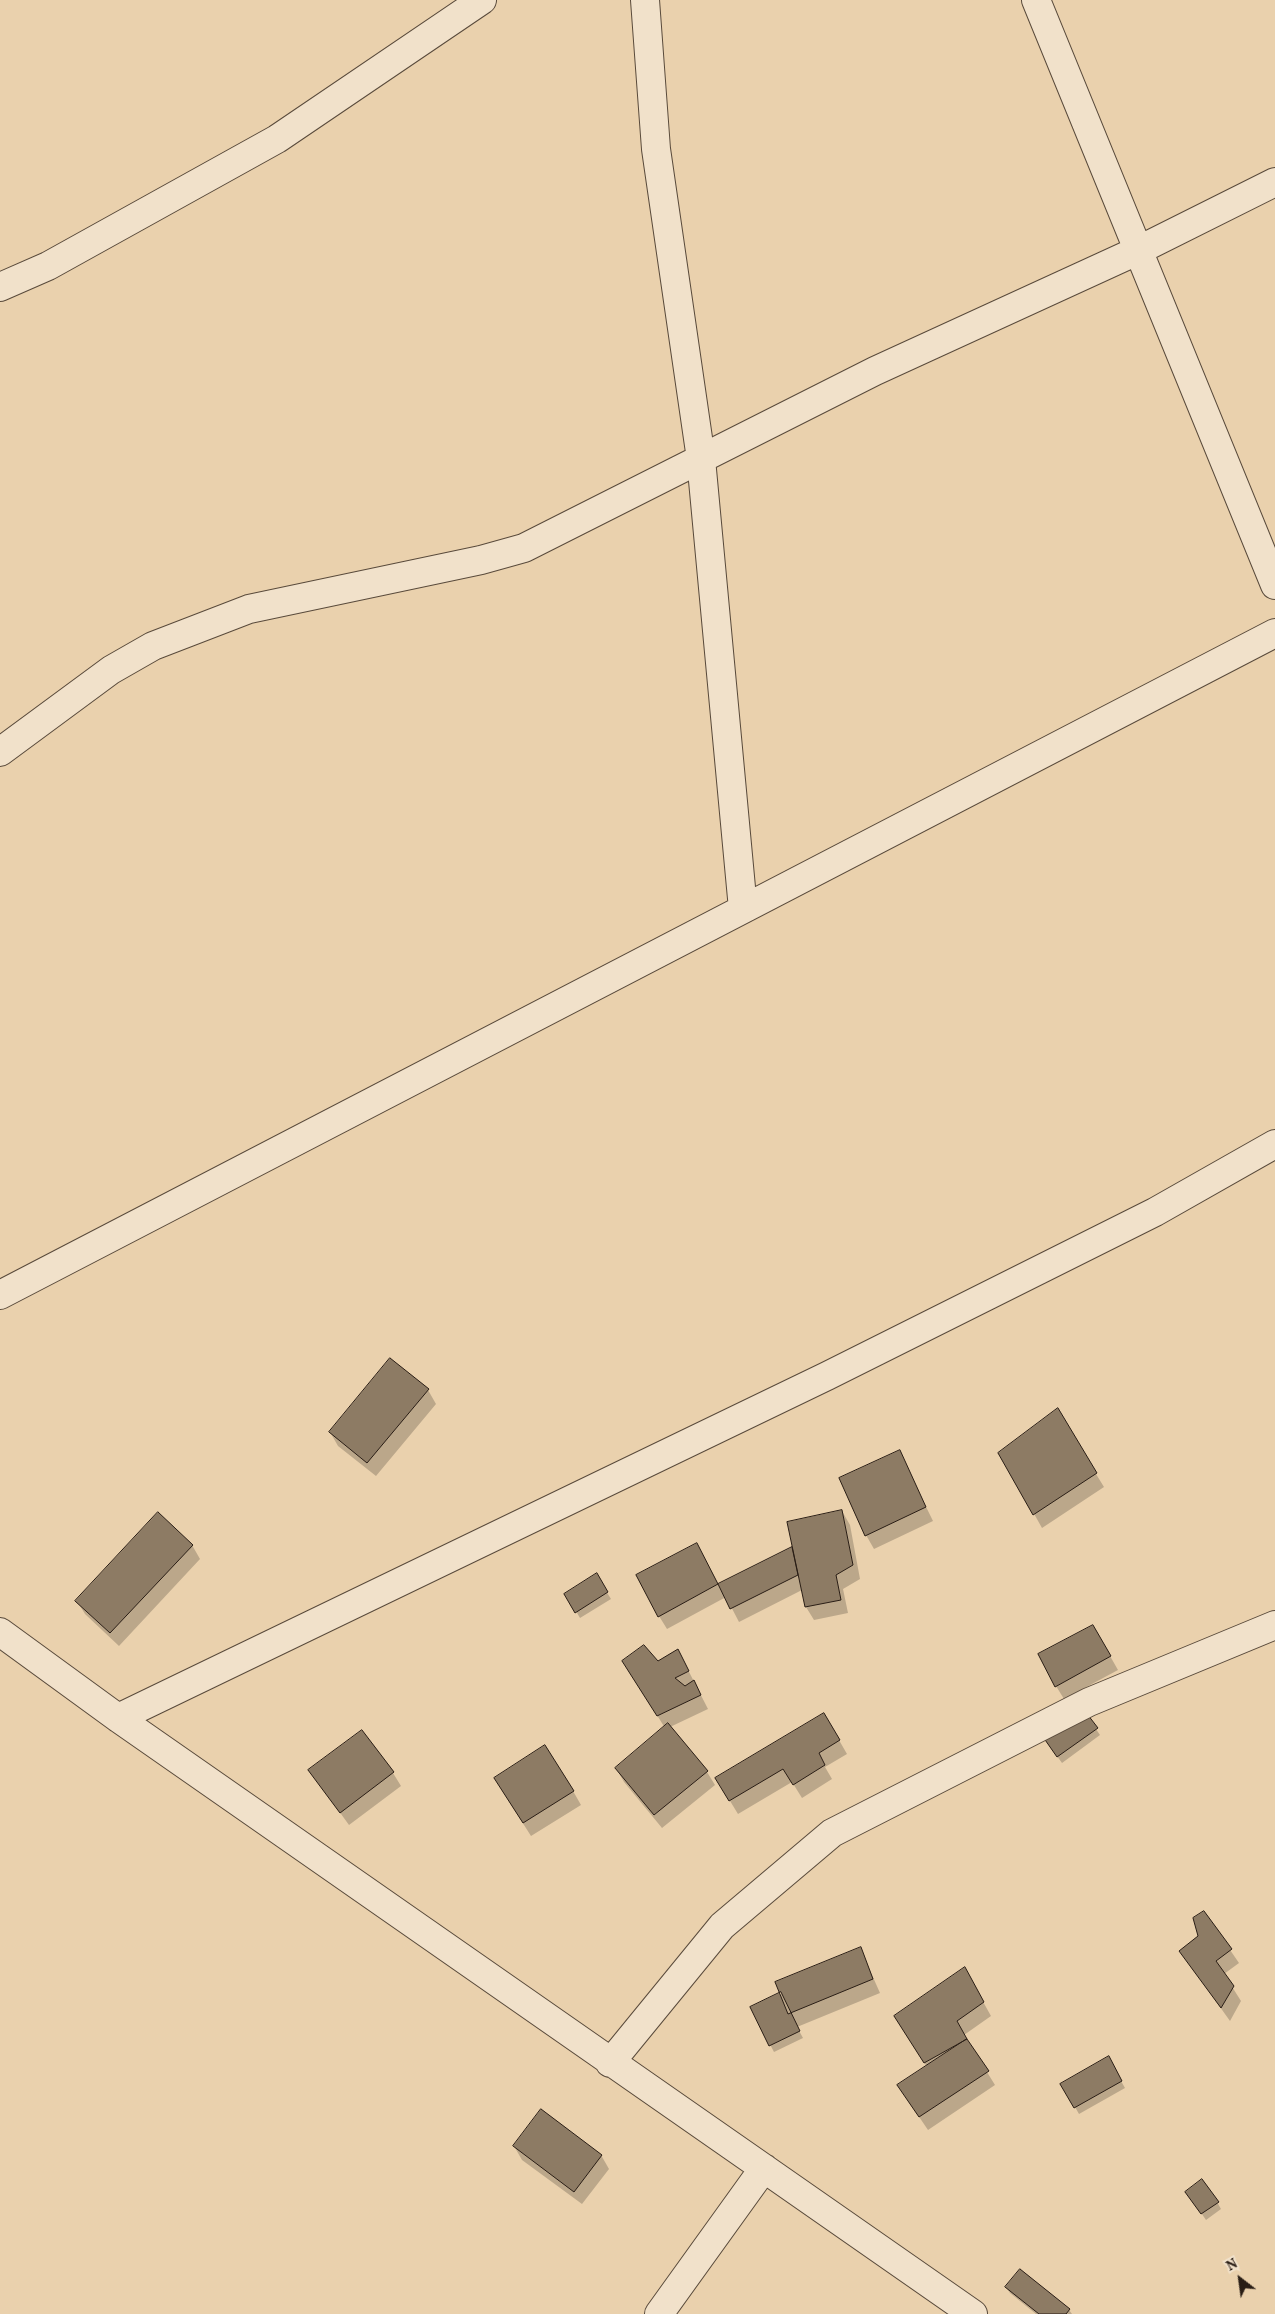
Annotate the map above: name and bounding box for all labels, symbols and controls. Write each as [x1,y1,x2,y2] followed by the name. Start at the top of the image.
[1215,2254,1265,2304] north arrow
[1223,2255,1241,2276] text: N

